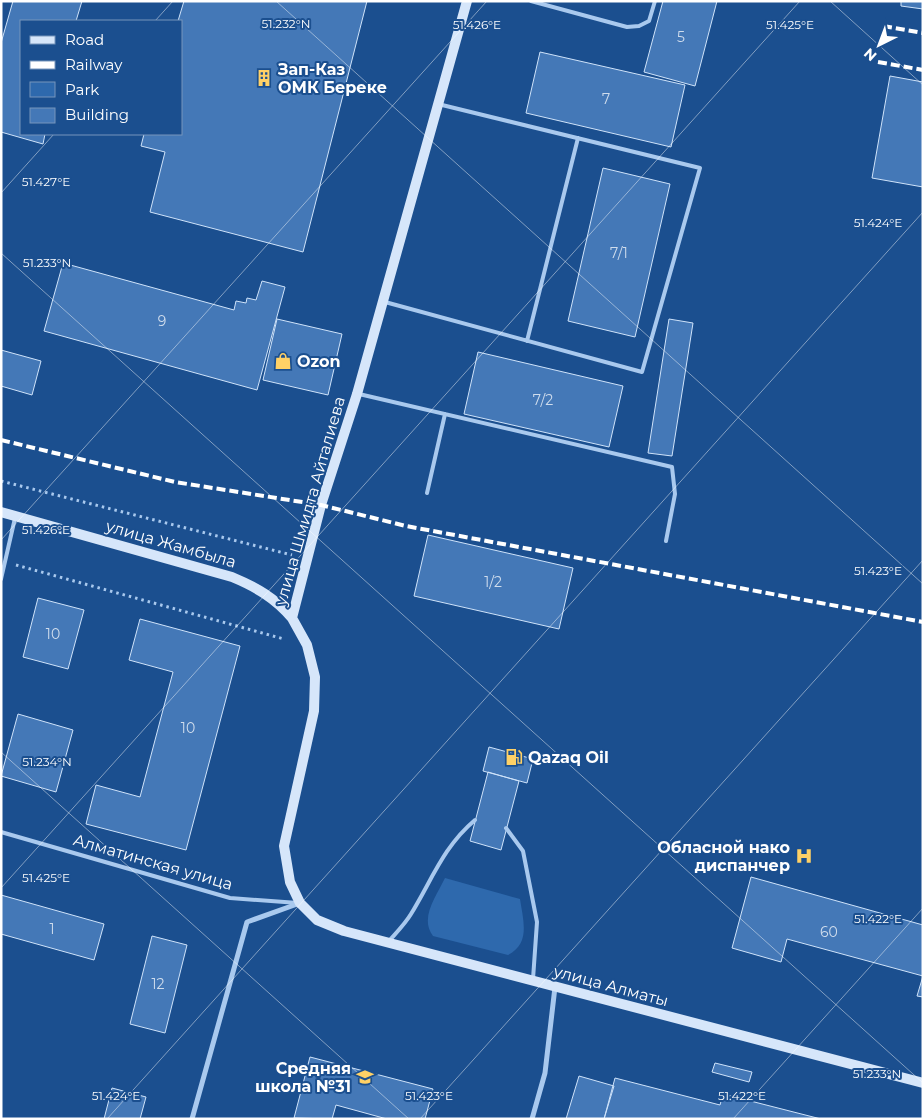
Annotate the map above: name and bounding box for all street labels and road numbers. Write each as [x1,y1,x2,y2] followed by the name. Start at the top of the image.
[271,394,349,609] street label: улица Шмидта Айталиева
[103,516,238,572] street label: улица Жамбыла
[71,830,235,894] street label: Алматинская улица
[550,961,671,1010] street label: улица Алматы

